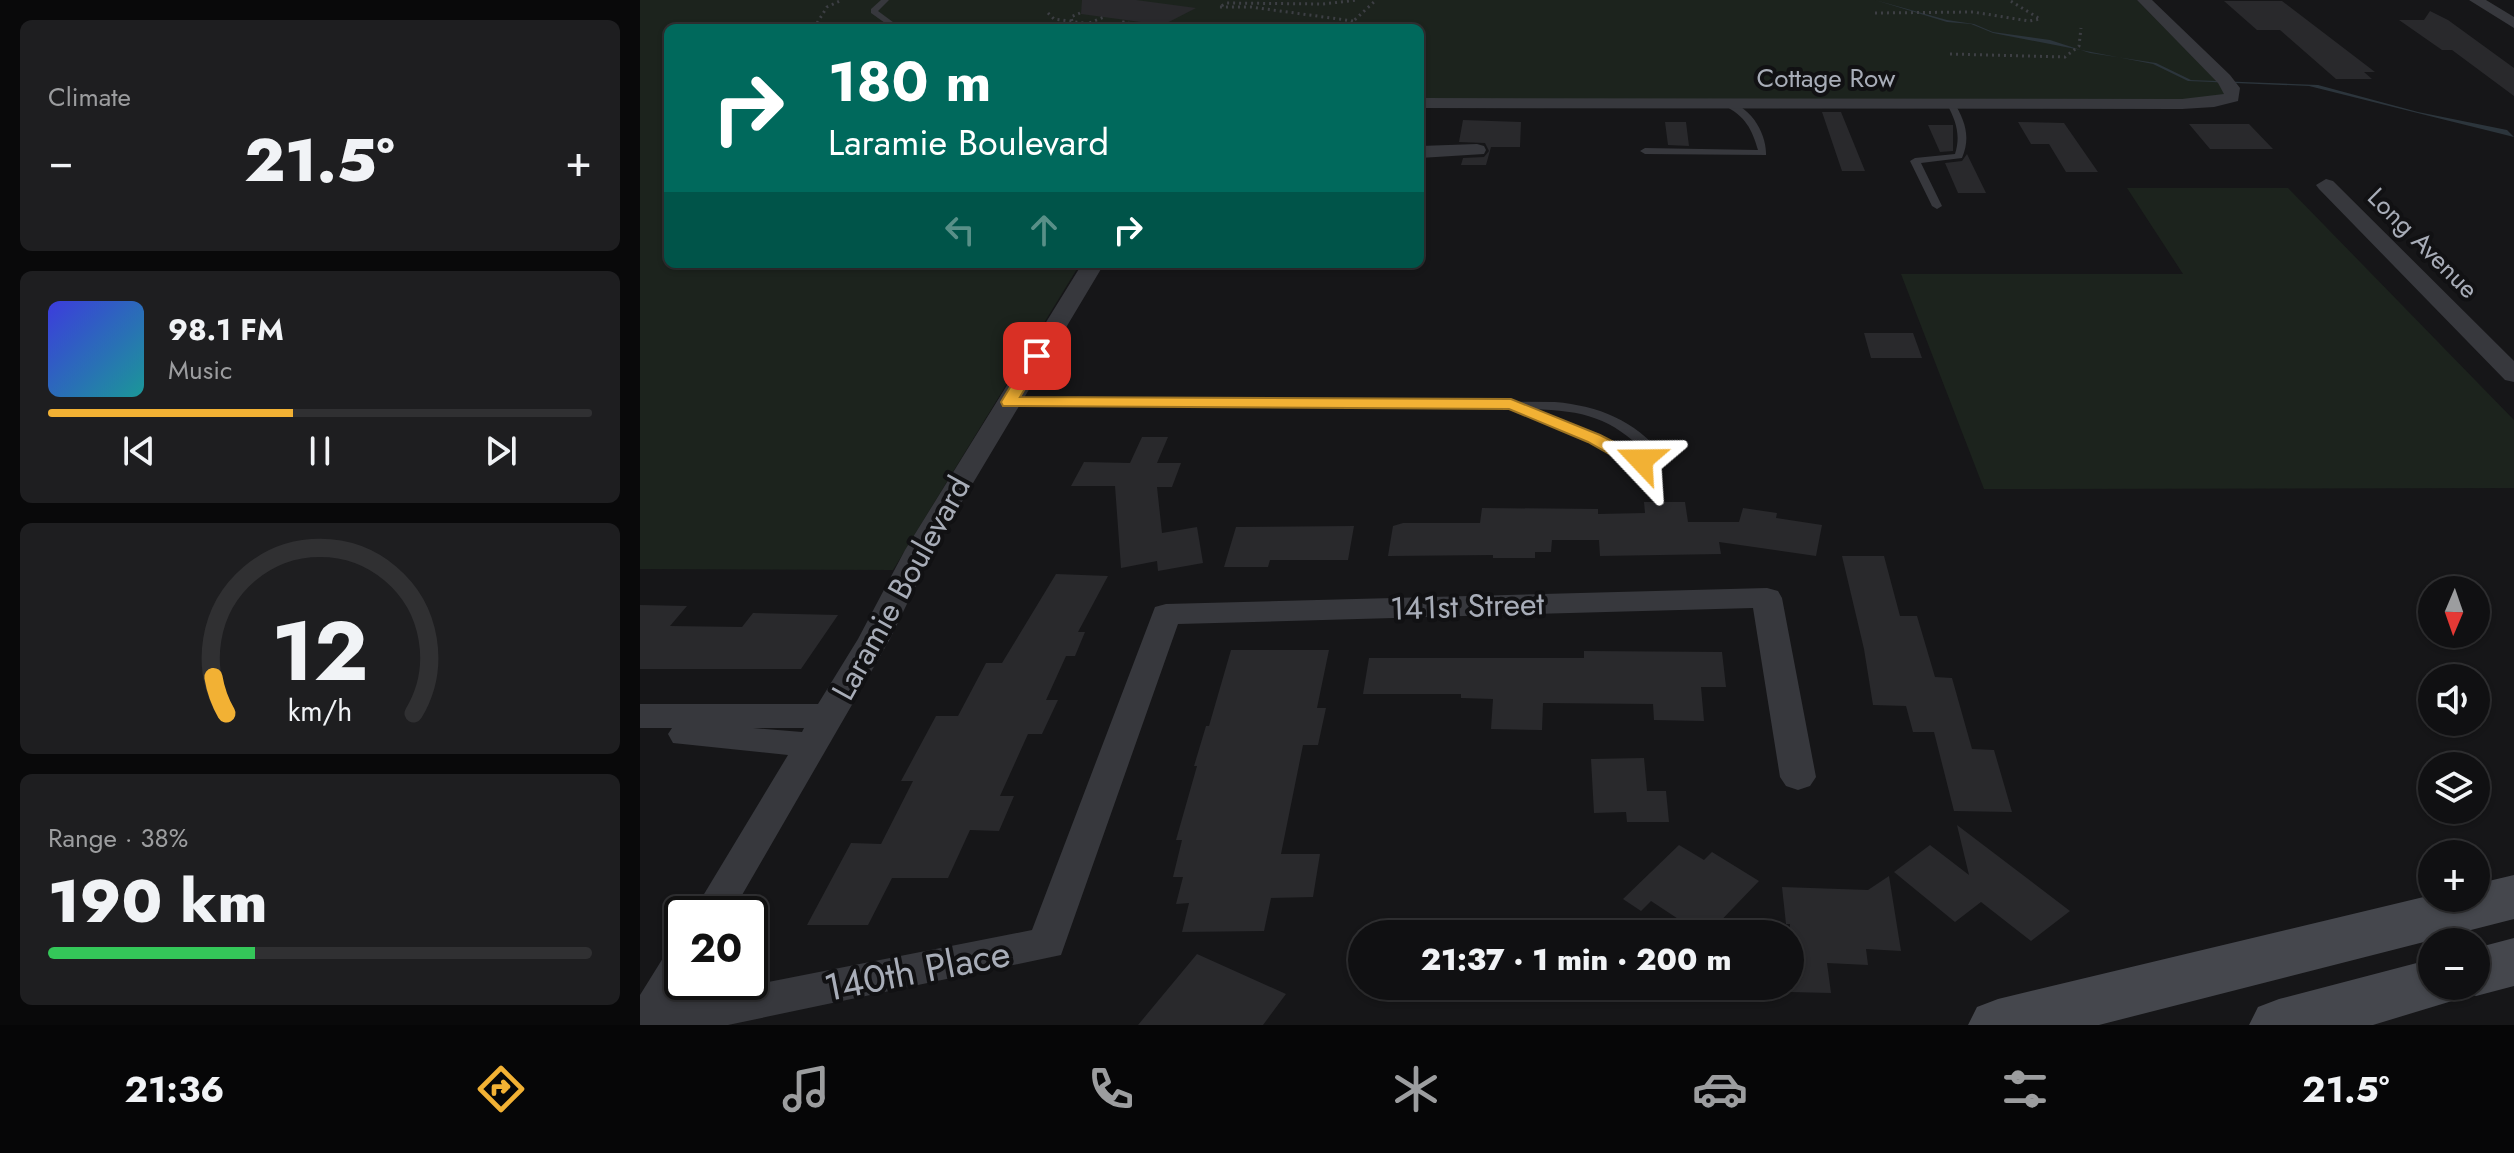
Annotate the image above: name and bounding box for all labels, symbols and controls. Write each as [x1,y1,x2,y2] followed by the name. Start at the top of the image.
[828,41,991,122] text: 180 m
[696,56,800,160] icon: right
[1756,59,1896,97] street label: Cottage Row
[48,78,131,116] text: Climate
[828,116,1109,168] text: Laramie Boulevard
[244,117,395,204] text: 21.5°
[48,129,74,193] text: −
[565,129,592,193] text: +
[2359,179,2487,307] street label: Long Avenue
[938,208,982,252] icon: left
[1022,208,1066,252] icon: ahead
[1106,208,1150,252] icon: right
[168,308,284,351] text: 98.1 FM
[1003,322,1071,390] pin
[1015,334,1059,378] icon: arrive
[168,351,232,389] text: Music
[1599,418,1683,502] position arrow
[117,429,161,473] icon: previous
[298,429,342,473] icon: pause
[479,429,523,473] icon: next
[820,468,982,708] street label: Laramie Boulevard
[2418,576,2490,648] north arrow
[2418,576,2490,1000] map controls
[1389,580,1545,632] street label: 141st Street
[272,591,368,711] text: 12
[2418,664,2490,736] button: sound
[288,690,352,732] text: km/h
[2418,752,2490,824] button: layers
[48,819,188,857] text: Range · 38%
[2418,840,2490,912] button: +
[48,858,267,945] text: 190 km
[664,896,768,1000] speed limit sign: 20
[819,925,1015,1015] street label: 140th Place
[2418,928,2490,1000] button: −
[1421,938,1731,981] text: 21:37 · 1 min · 200 m
[473,1061,529,1117] icon: directions
[778,1061,834,1117] icon: music
[1083,1061,1139,1117] icon: phone
[1388,1061,1444,1117] icon: climate
[1692,1061,1748,1117] icon: car
[1997,1061,2053,1117] icon: filters
[124,1063,224,1115] text: 21:36
[2302,1063,2390,1115] text: 21.5°

